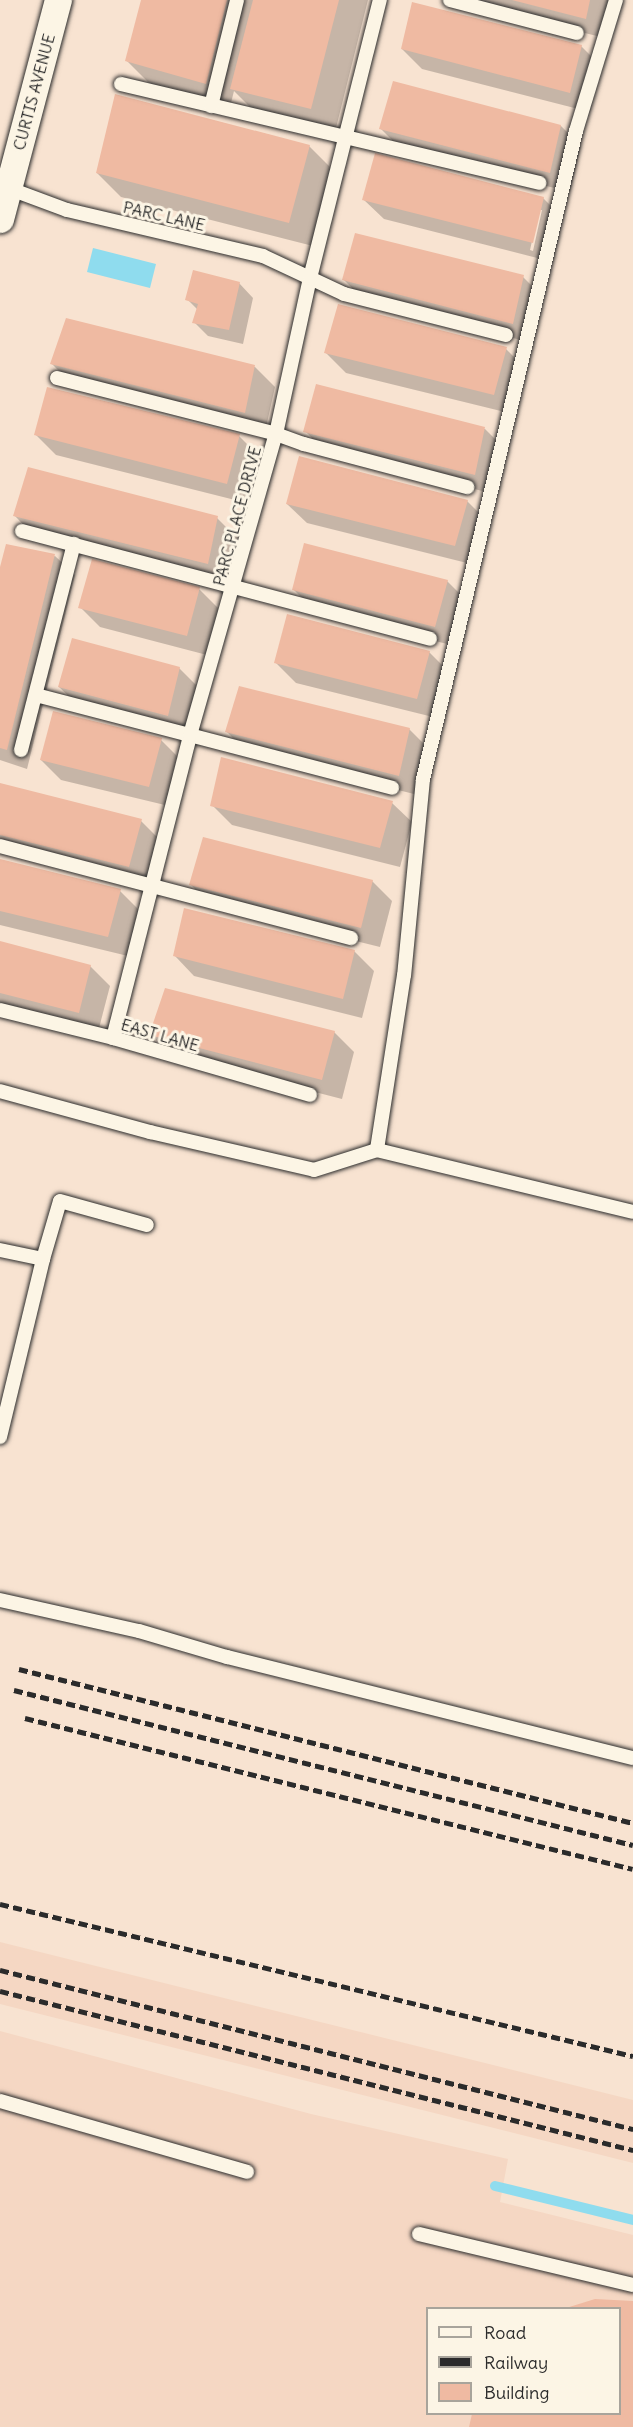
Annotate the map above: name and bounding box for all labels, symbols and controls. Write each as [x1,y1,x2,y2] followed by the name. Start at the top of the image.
[9,32,59,152] street label: CURTIS AVENUE
[121,197,207,235] street label: PARC LANE
[209,444,265,588] street label: PARC PLACE DRIVE
[119,1015,201,1055] street label: EAST LANE
[426,2307,621,2415] legend
[484,2321,526,2344] text: Road
[484,2351,548,2374] text: Railway
[484,2381,549,2404] text: Building

